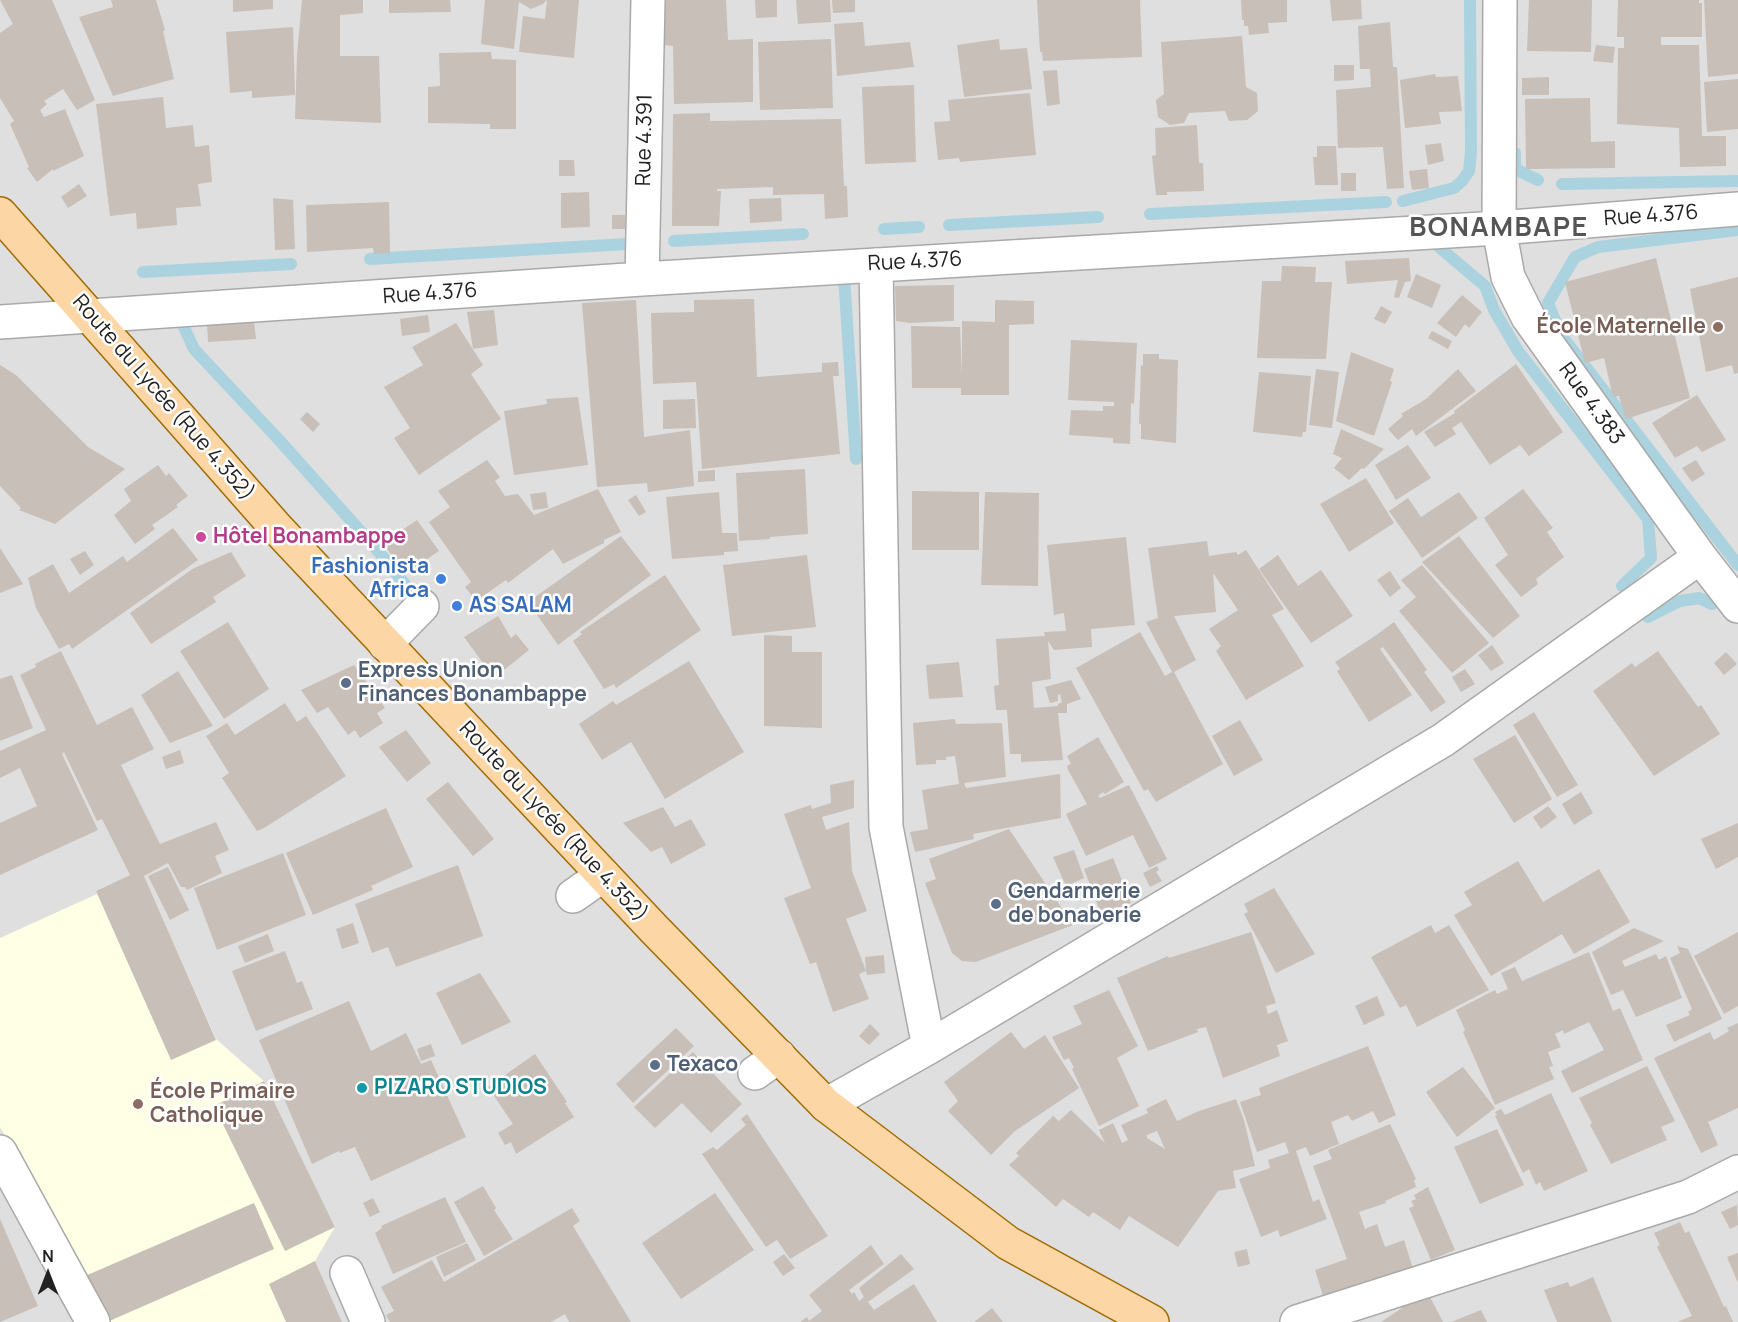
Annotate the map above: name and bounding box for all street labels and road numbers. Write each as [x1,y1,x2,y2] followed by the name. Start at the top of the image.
[632,94,658,186] street label: Rue 4.391
[1603,200,1699,232] street label: Rue 4.376
[867,247,963,277] street label: Rue 4.376
[382,278,478,310] street label: Rue 4.376
[67,290,259,506] street label: Route du Lycée (Rue 4.352)
[1553,358,1629,450] street label: Rue 4.383
[453,717,653,927] street label: Route du Lycée (Rue 4.352)

